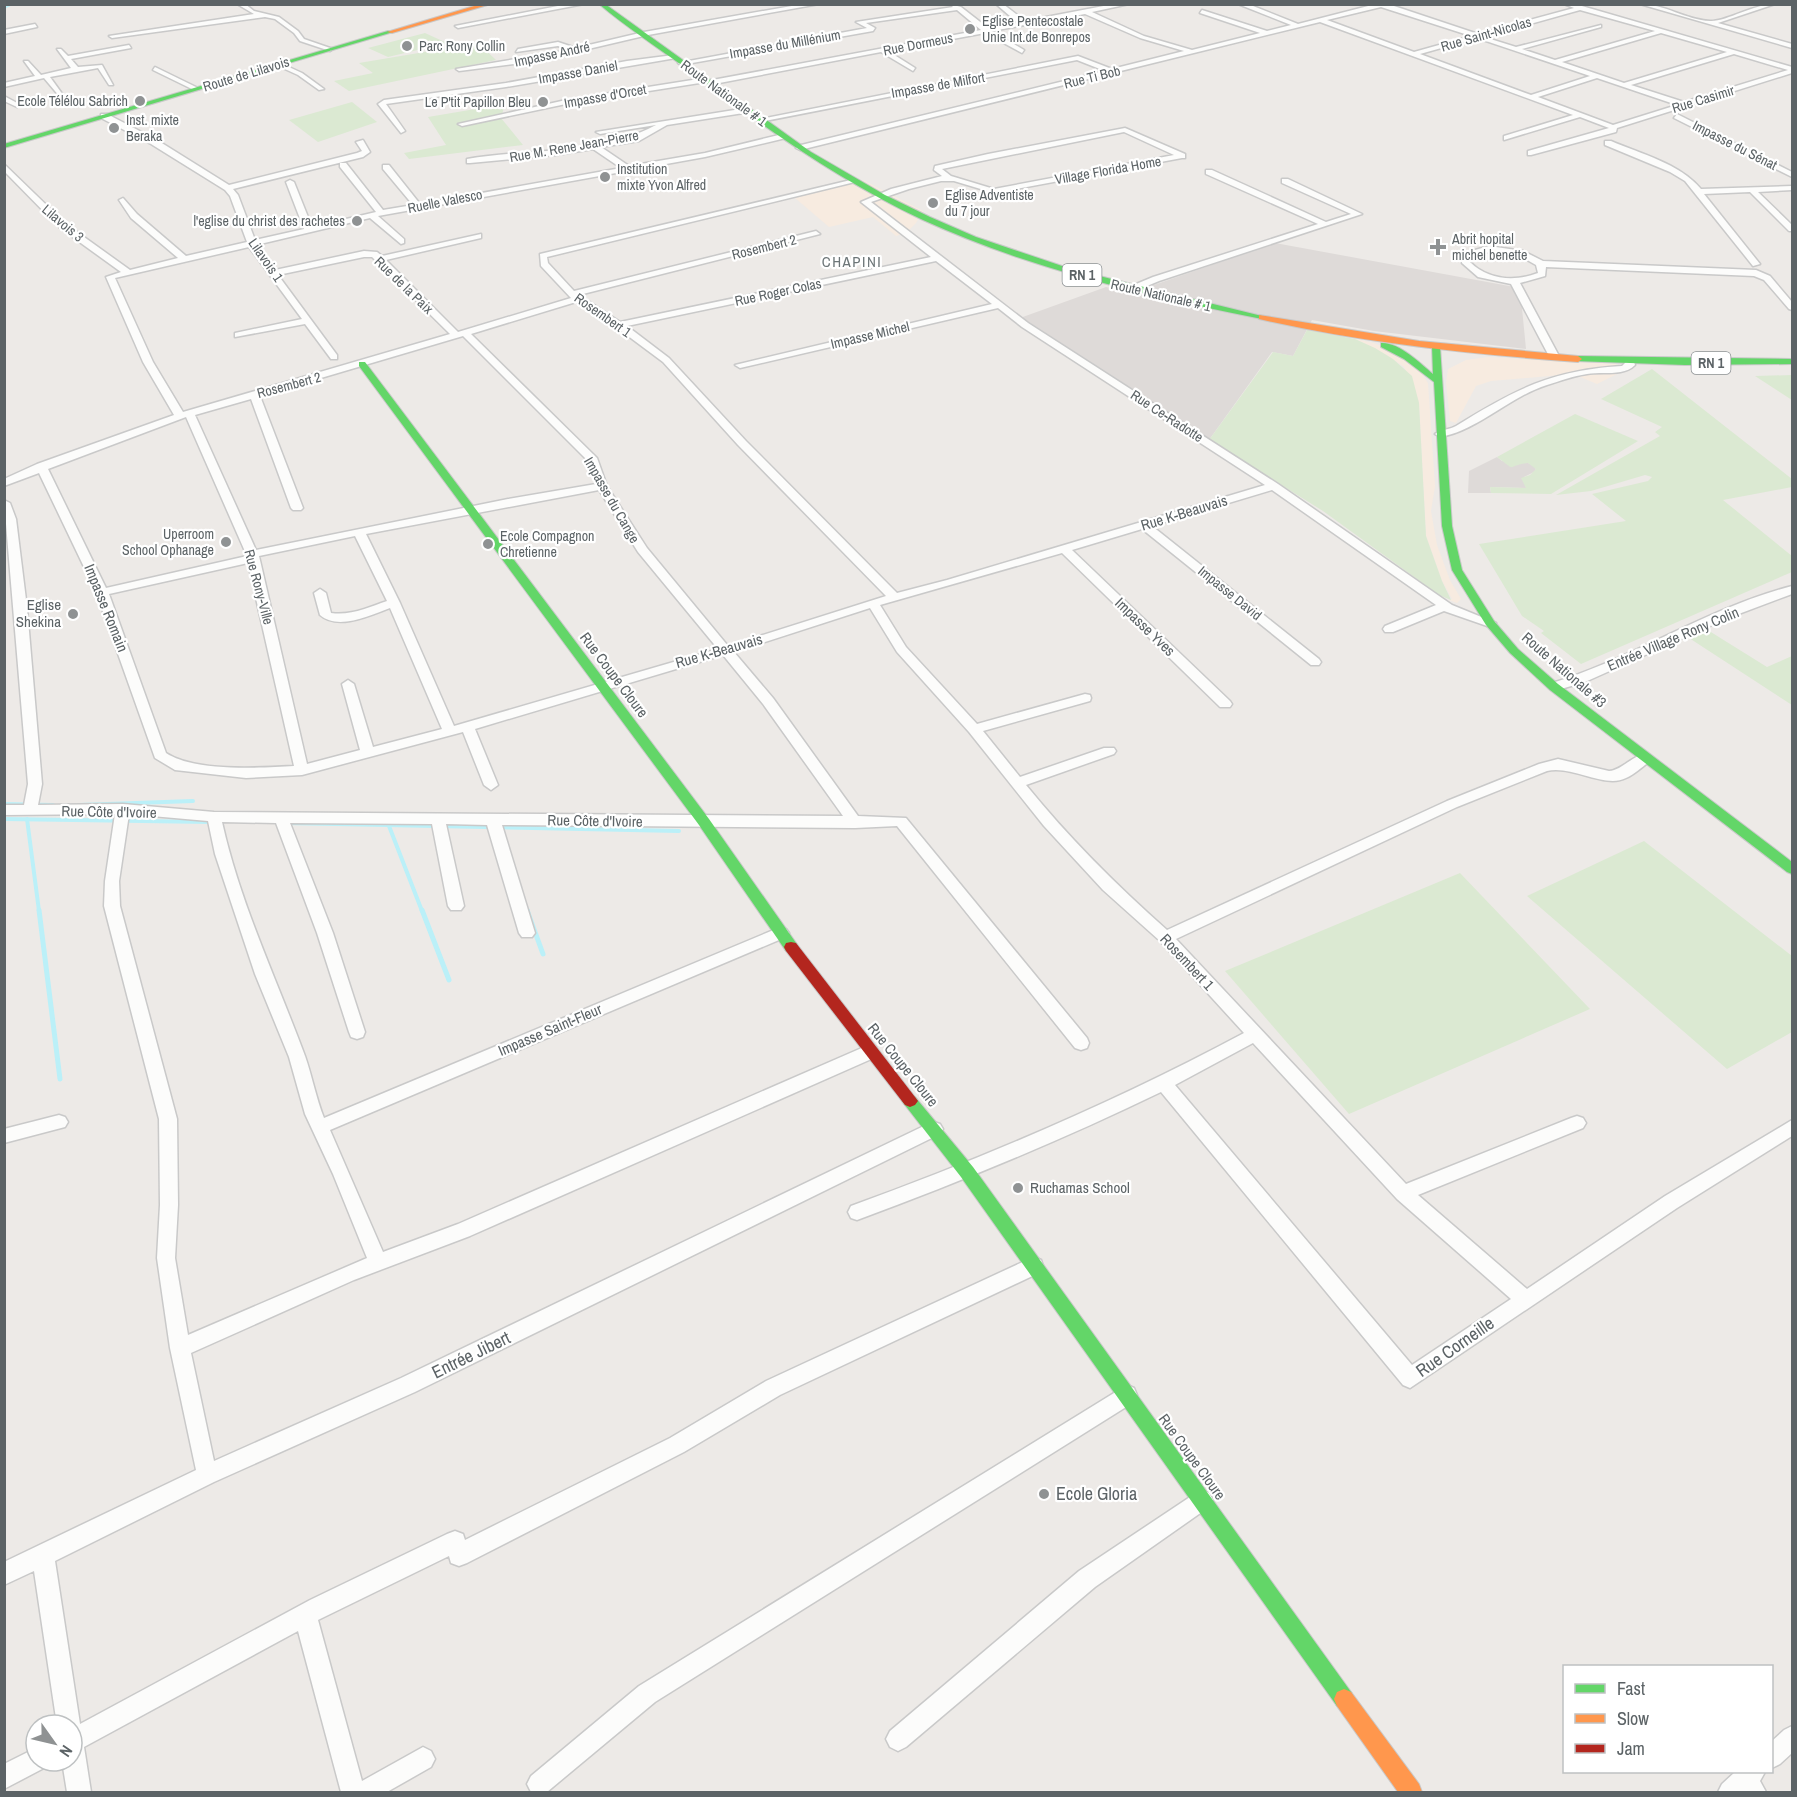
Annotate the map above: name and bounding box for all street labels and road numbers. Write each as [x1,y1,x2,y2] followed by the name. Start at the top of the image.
[1439,12,1534,55] street label: Rue Saint-Nicolas
[728,25,842,63] street label: Impasse du Millénium
[882,28,955,60] street label: Rue Dormeus
[513,37,591,71] street label: Impasse André
[201,52,292,96] street label: Route de Lilavois
[537,56,619,88] street label: Impasse Daniel
[677,56,771,131] street label: Route Nationale # 1
[1062,61,1122,93] street label: Rue Ti Bob
[890,68,986,102] street label: Impasse de Milfort
[562,80,648,112] street label: Impasse d'Orcet
[1670,81,1737,117] street label: Rue Casimir
[1690,116,1780,174] street label: Impasse du Sénat
[508,126,640,166] street label: Rue M. Rene Jean-Pierre
[1053,152,1163,188] street label: Village Florida Home
[406,185,484,217] street label: Ruelle Valesco
[38,200,88,246] street label: Lilavois 3
[730,230,798,264] street label: Rosembert 2
[245,235,288,286] street label: Lilavois 1
[371,252,438,318] street label: Rue de la Paix
[1062,264,1102,286] road number: RN 1
[733,274,823,310] street label: Rue Roger Colas
[1109,275,1213,315] street label: Route Nationale # 1
[571,289,636,342] street label: Rosembert 1
[829,317,911,353] street label: Impasse Michel
[1692,352,1730,374] road number: RN 1
[255,368,323,402] street label: Rosembert 2
[1127,386,1207,446] street label: Rue Ce-Radotte
[580,454,644,546] street label: Impasse du Cange
[1138,489,1230,536] street label: Rue K-Beauvais
[240,547,278,627] street label: Rue Rony-Ville
[79,561,134,655] street label: Impasse Romain
[1195,562,1265,624] street label: Impasse David
[1111,593,1180,661] street label: Impasse Yves
[1604,601,1742,676] street label: Entrée Village Rony Colin
[1517,627,1611,712] street label: Route Nationale #3
[575,628,654,722] street label: Rue Coupe Cloure
[673,628,765,673] street label: Rue K-Beauvais
[61,800,157,823] street label: Rue Côte d'Ivoire
[547,809,643,832] street label: Rue Côte d'Ivoire
[1156,929,1219,995] street label: Rosembert 1
[495,998,605,1061] street label: Impasse Saint-Fleur
[863,1018,944,1111] street label: Rue Coupe Cloure
[1411,1310,1499,1383] street label: Rue Corneille
[427,1325,514,1384] street label: Entrée Jibert
[1154,1409,1231,1504] street label: Rue Coupe Cloure

